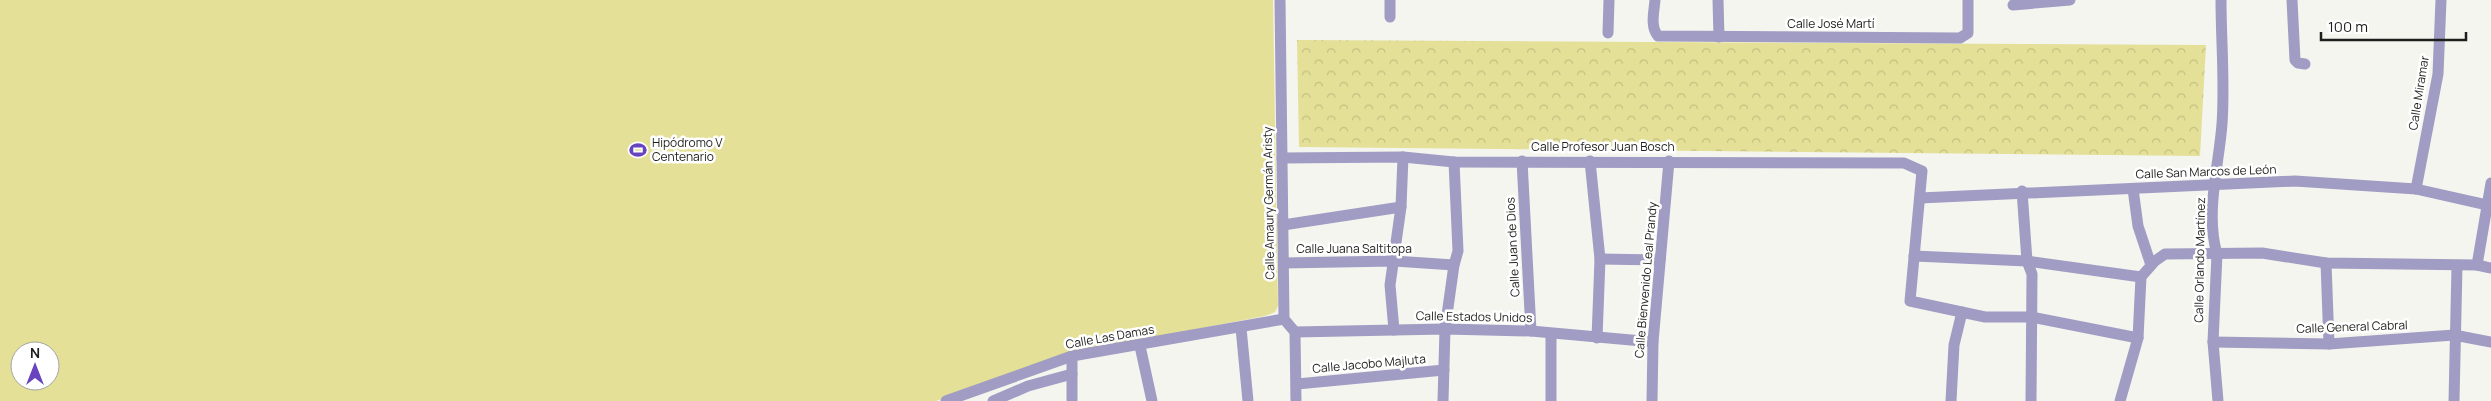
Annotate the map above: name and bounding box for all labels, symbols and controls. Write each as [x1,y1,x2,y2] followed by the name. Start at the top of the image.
[2321,10,2466,42] scale bar
[1787,15,1875,32] street label: Calle José Martí
[2328,16,2368,37] text: 100 m
[2404,54,2433,131] street label: Calle Miramar
[1259,126,1278,280] street label: Calle Amaury Germán Aristy
[652,134,723,165] place label: Hipódromo V Centenario
[1531,138,1675,155] street label: Calle Profesor Juan Bosch
[628,140,648,160] sports icon: Hipódromo V Centenario
[2135,161,2277,182] street label: Calle San Marcos de León
[1501,197,1524,297] street label: Calle Juan de Dios
[2190,197,2209,323] street label: Calle Orlando Martínez
[1630,200,1661,359] street label: Calle Bienvenido Leal Prandy
[1296,240,1412,257] street label: Calle Juana Saltitopa
[1416,307,1532,326] street label: Calle Estados Unidos
[2296,316,2408,337] street label: Calle General Cabral
[1064,320,1156,353] street label: Calle Las Damas
[10,341,60,391] north arrow
[30,343,40,362] text: N
[1312,350,1426,377] street label: Calle Jacobo Majluta

